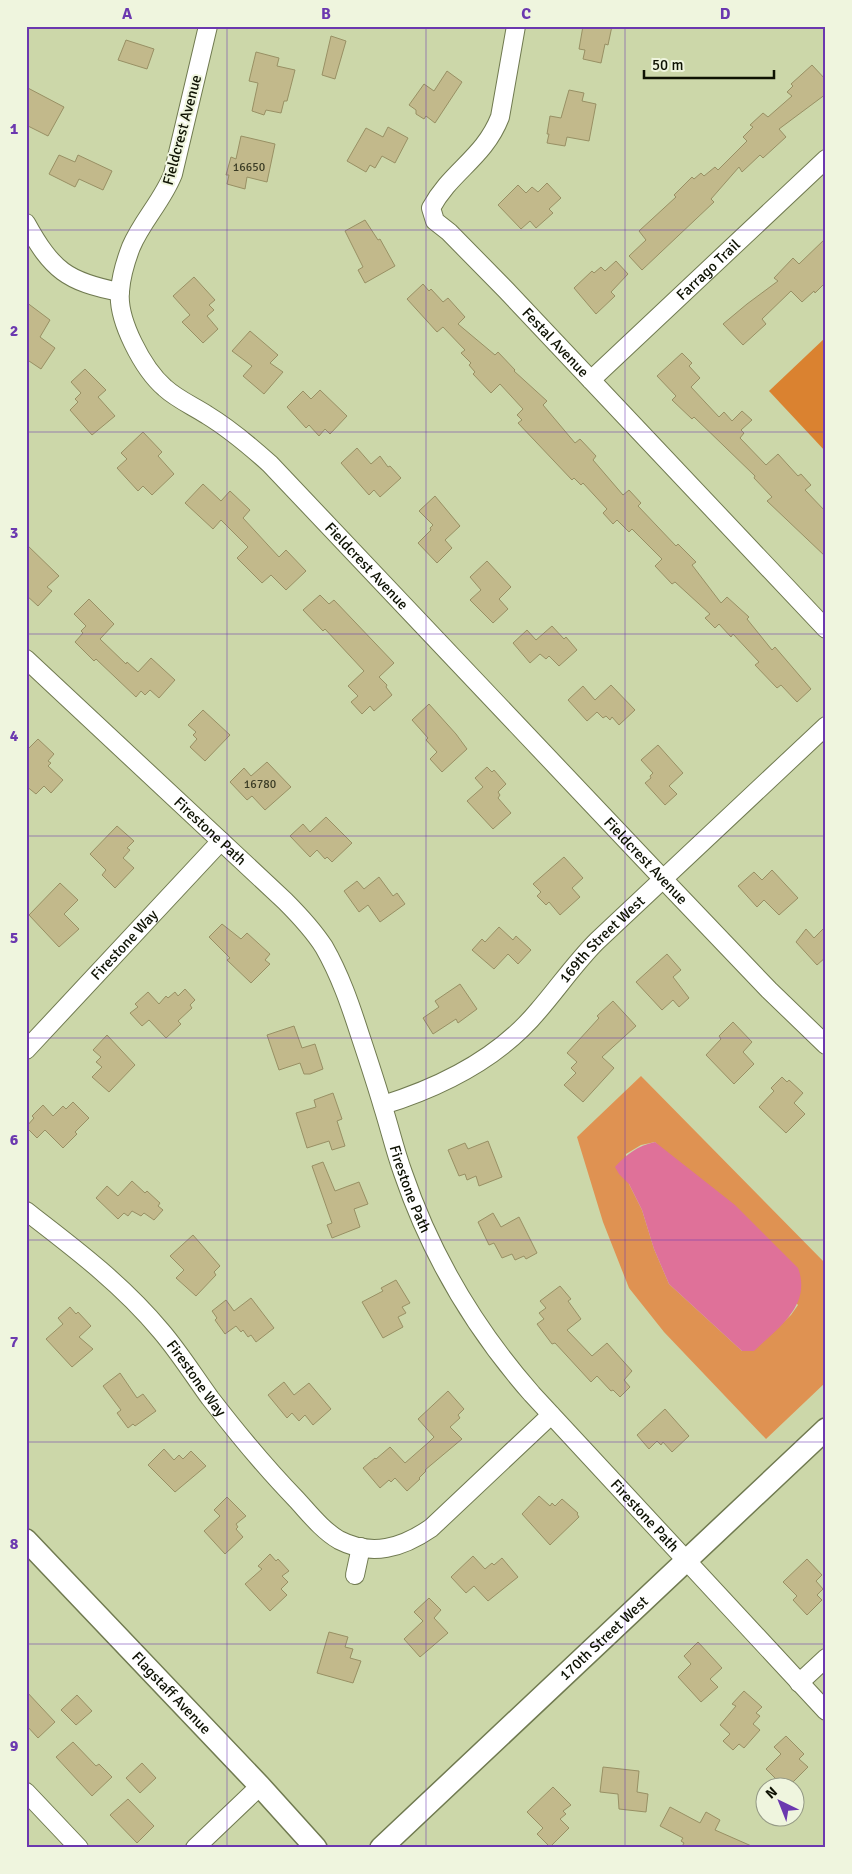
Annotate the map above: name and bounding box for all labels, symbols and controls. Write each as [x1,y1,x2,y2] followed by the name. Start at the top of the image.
[122,4,133,24] text: A
[321,4,331,24] text: B
[521,4,531,24] text: C
[720,4,731,24] text: D
[644,48,774,80] scale bar
[652,56,683,74] text: 50 m
[159,73,205,187] street label: Fieldcrest Avenue
[10,119,19,139] text: 1
[233,160,265,175] house number: 16650
[673,236,744,304] street label: Farrago Trail
[518,304,593,381] street label: Festal Avenue
[10,321,18,341] text: 2
[321,519,412,613] street label: Fieldcrest Avenue
[10,523,18,543] text: 3
[10,726,19,746] text: 4
[244,777,276,792] house number: 16780
[170,793,250,869] street label: Firestone Path
[600,813,691,908] street label: Fieldcrest Avenue
[555,892,648,987] street label: 169th Street West
[87,906,161,984] street label: Firestone Way
[10,928,18,948] text: 5
[10,1130,19,1150] text: 6
[386,1143,435,1236] street label: Firestone Path
[10,1332,19,1352] text: 7
[163,1336,230,1420] street label: Firestone Way
[607,1476,683,1555] street label: Firestone Path
[10,1534,19,1554] text: 8
[556,1592,652,1684] street label: 170th Street West
[128,1648,215,1738] street label: Flagstaff Avenue
[10,1736,19,1756] text: 9
[754,1776,804,1826] north arrow
[762,1783,781,1802] text: N

